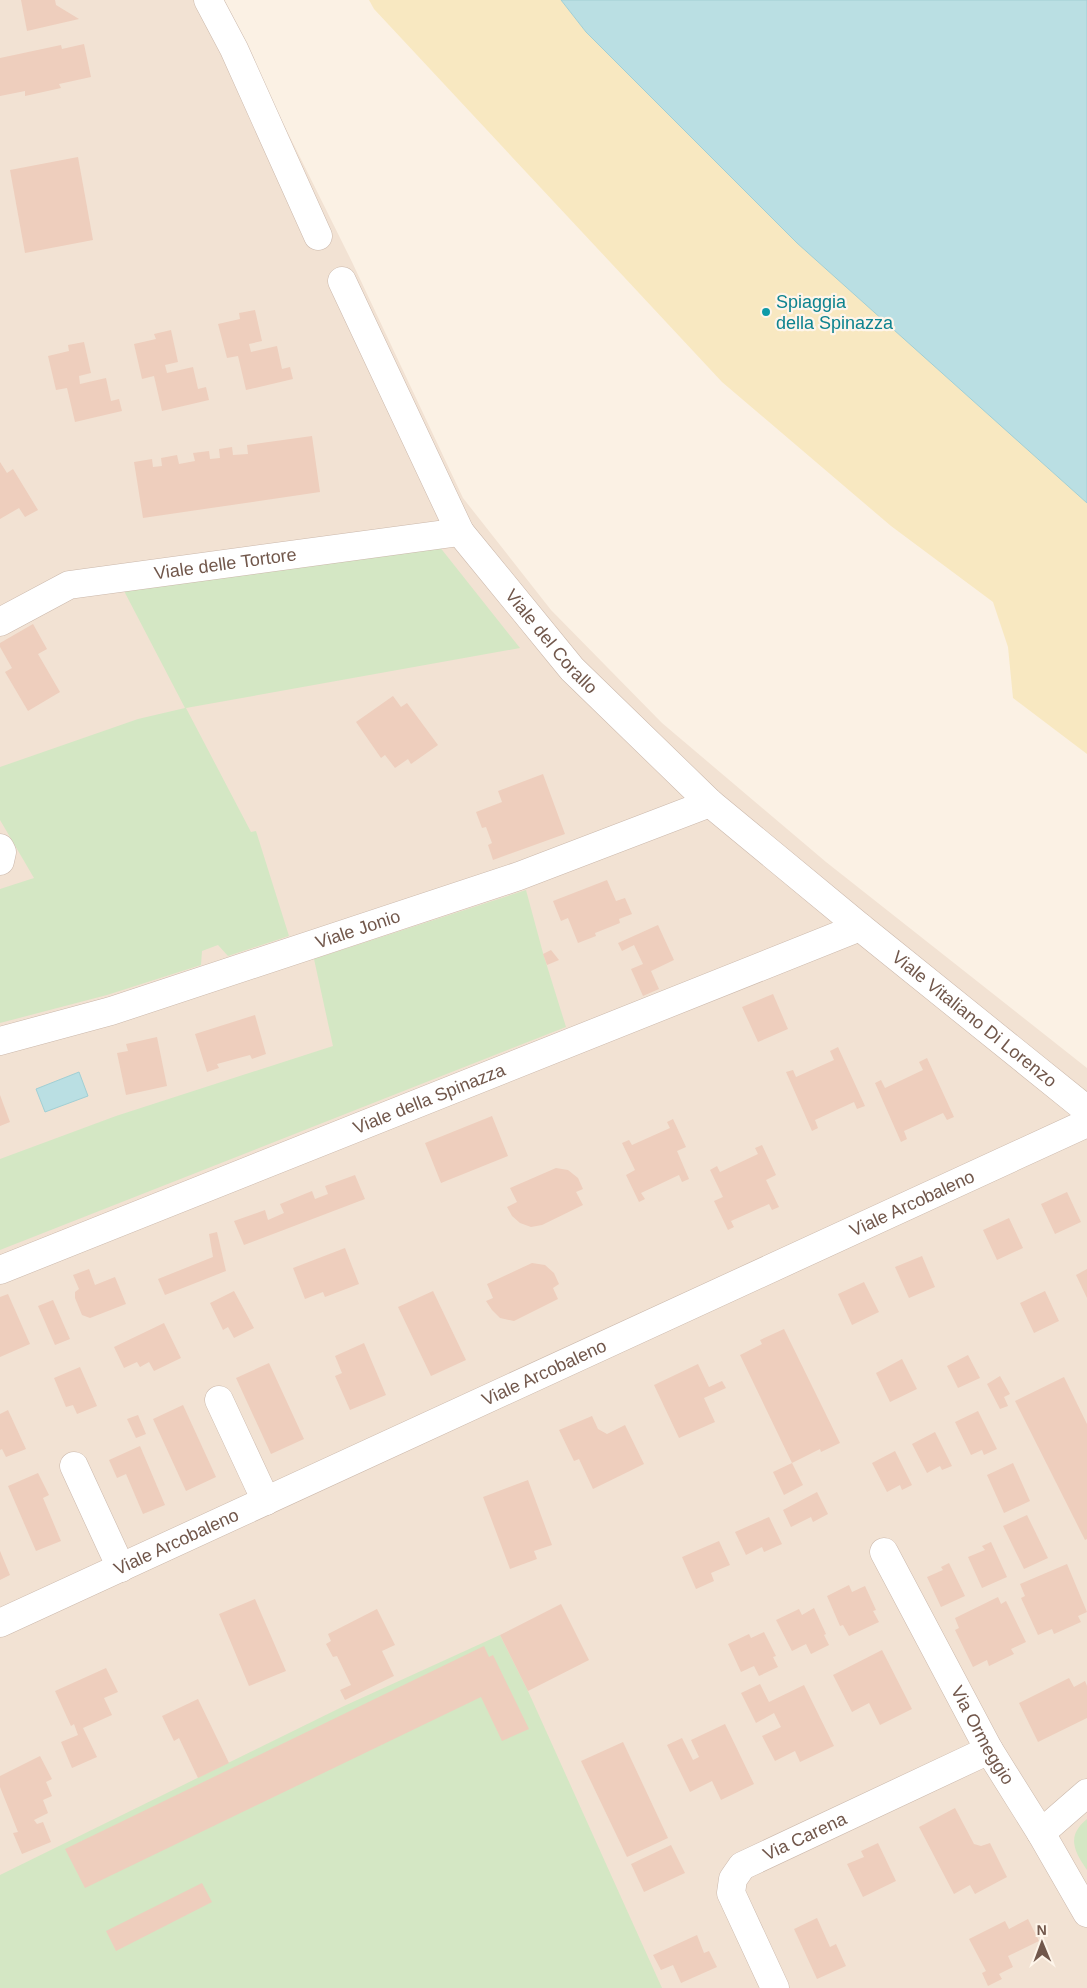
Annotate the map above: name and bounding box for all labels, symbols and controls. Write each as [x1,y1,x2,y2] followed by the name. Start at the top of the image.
[776,292,894,333] place label: Spiaggia della Spinazza
[760,306,772,318] marker: Spiaggia della Spinazza
[153,544,298,583] street label: Viale delle Tortore
[501,585,601,698] street label: Viale del Corallo
[313,906,403,953] street label: Viale Jonio
[888,947,1061,1091] street label: Viale Vitaliano Di Lorenzo
[350,1059,509,1138] street label: Viale della Spinazza
[847,1166,978,1241] street label: Viale Arcobaleno
[479,1335,610,1410] street label: Viale Arcobaleno
[111,1505,242,1579] street label: Viale Arcobaleno
[947,1683,1018,1788] street label: Via Ormeggio
[760,1808,851,1865] street label: Via Carena
[1017,1918,1067,1968] north arrow
[1037,1922,1047,1938] text: N

